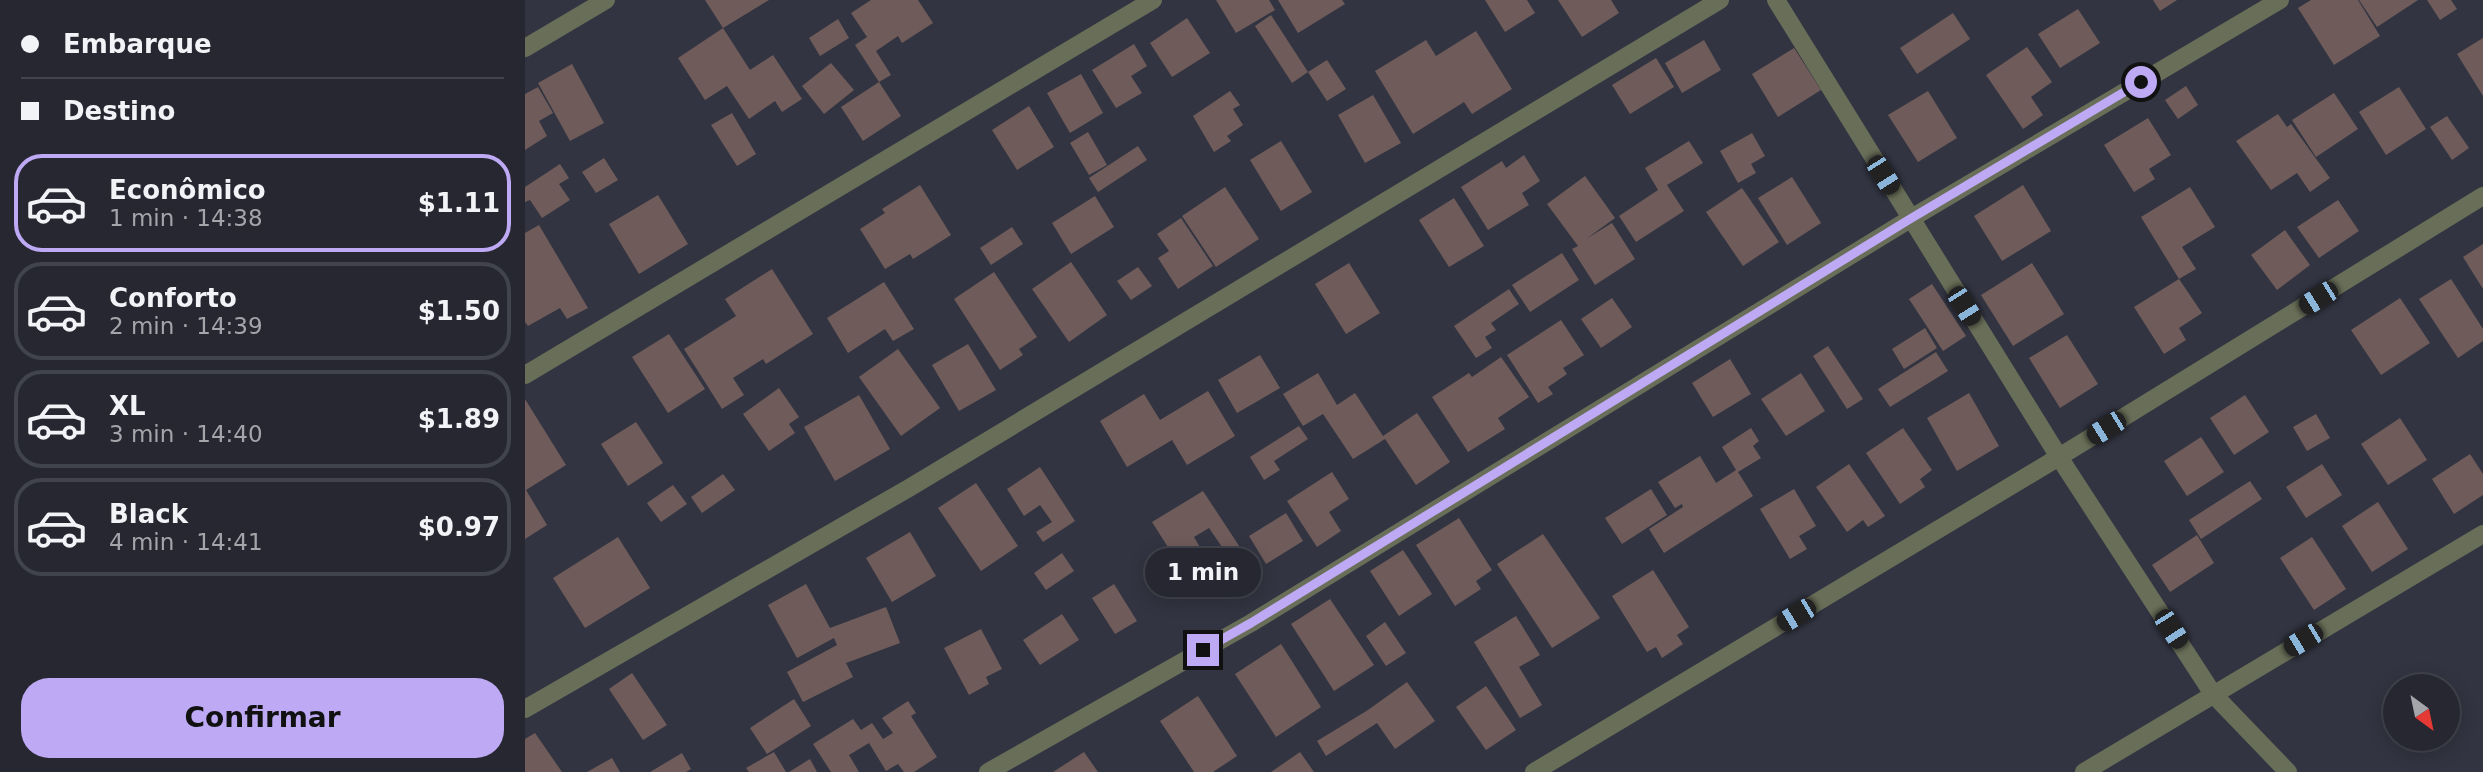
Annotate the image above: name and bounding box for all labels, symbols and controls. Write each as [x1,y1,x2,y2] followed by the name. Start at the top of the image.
[63,29,212,59] text: Embarque
[2125,66,2157,98] route start
[63,96,175,126] text: Destino
[1863,152,1904,198] car
[25,172,88,235] icon: car
[109,175,266,205] text: Econômico
[418,188,500,218] text: $1.11
[109,205,263,231] text: 1 min · 14:38
[2295,278,2342,318] car
[25,280,88,343] icon: car
[109,283,237,313] text: Conforto
[1944,283,1985,329] car
[418,296,500,326] text: $1.50
[109,313,263,339] text: 2 min · 14:39
[25,388,88,451] icon: car
[109,391,146,421] text: XL
[418,404,500,434] text: $1.89
[2083,408,2130,448] car
[109,421,263,447] text: 3 min · 14:40
[25,496,88,559] icon: car
[109,499,188,529] text: Black
[418,512,500,542] text: $0.97
[109,529,263,555] text: 4 min · 14:41
[1145,548,1261,598] callout: 1 min
[1167,559,1239,585] text: 1 min
[1773,595,1820,635] car
[2151,606,2192,652] car
[2280,620,2327,660] car
[1187,634,1219,666] route end
[2383,674,2461,751] north arrow
[2383,674,2460,751] map controls
[21,678,504,758] button: Confirmar

